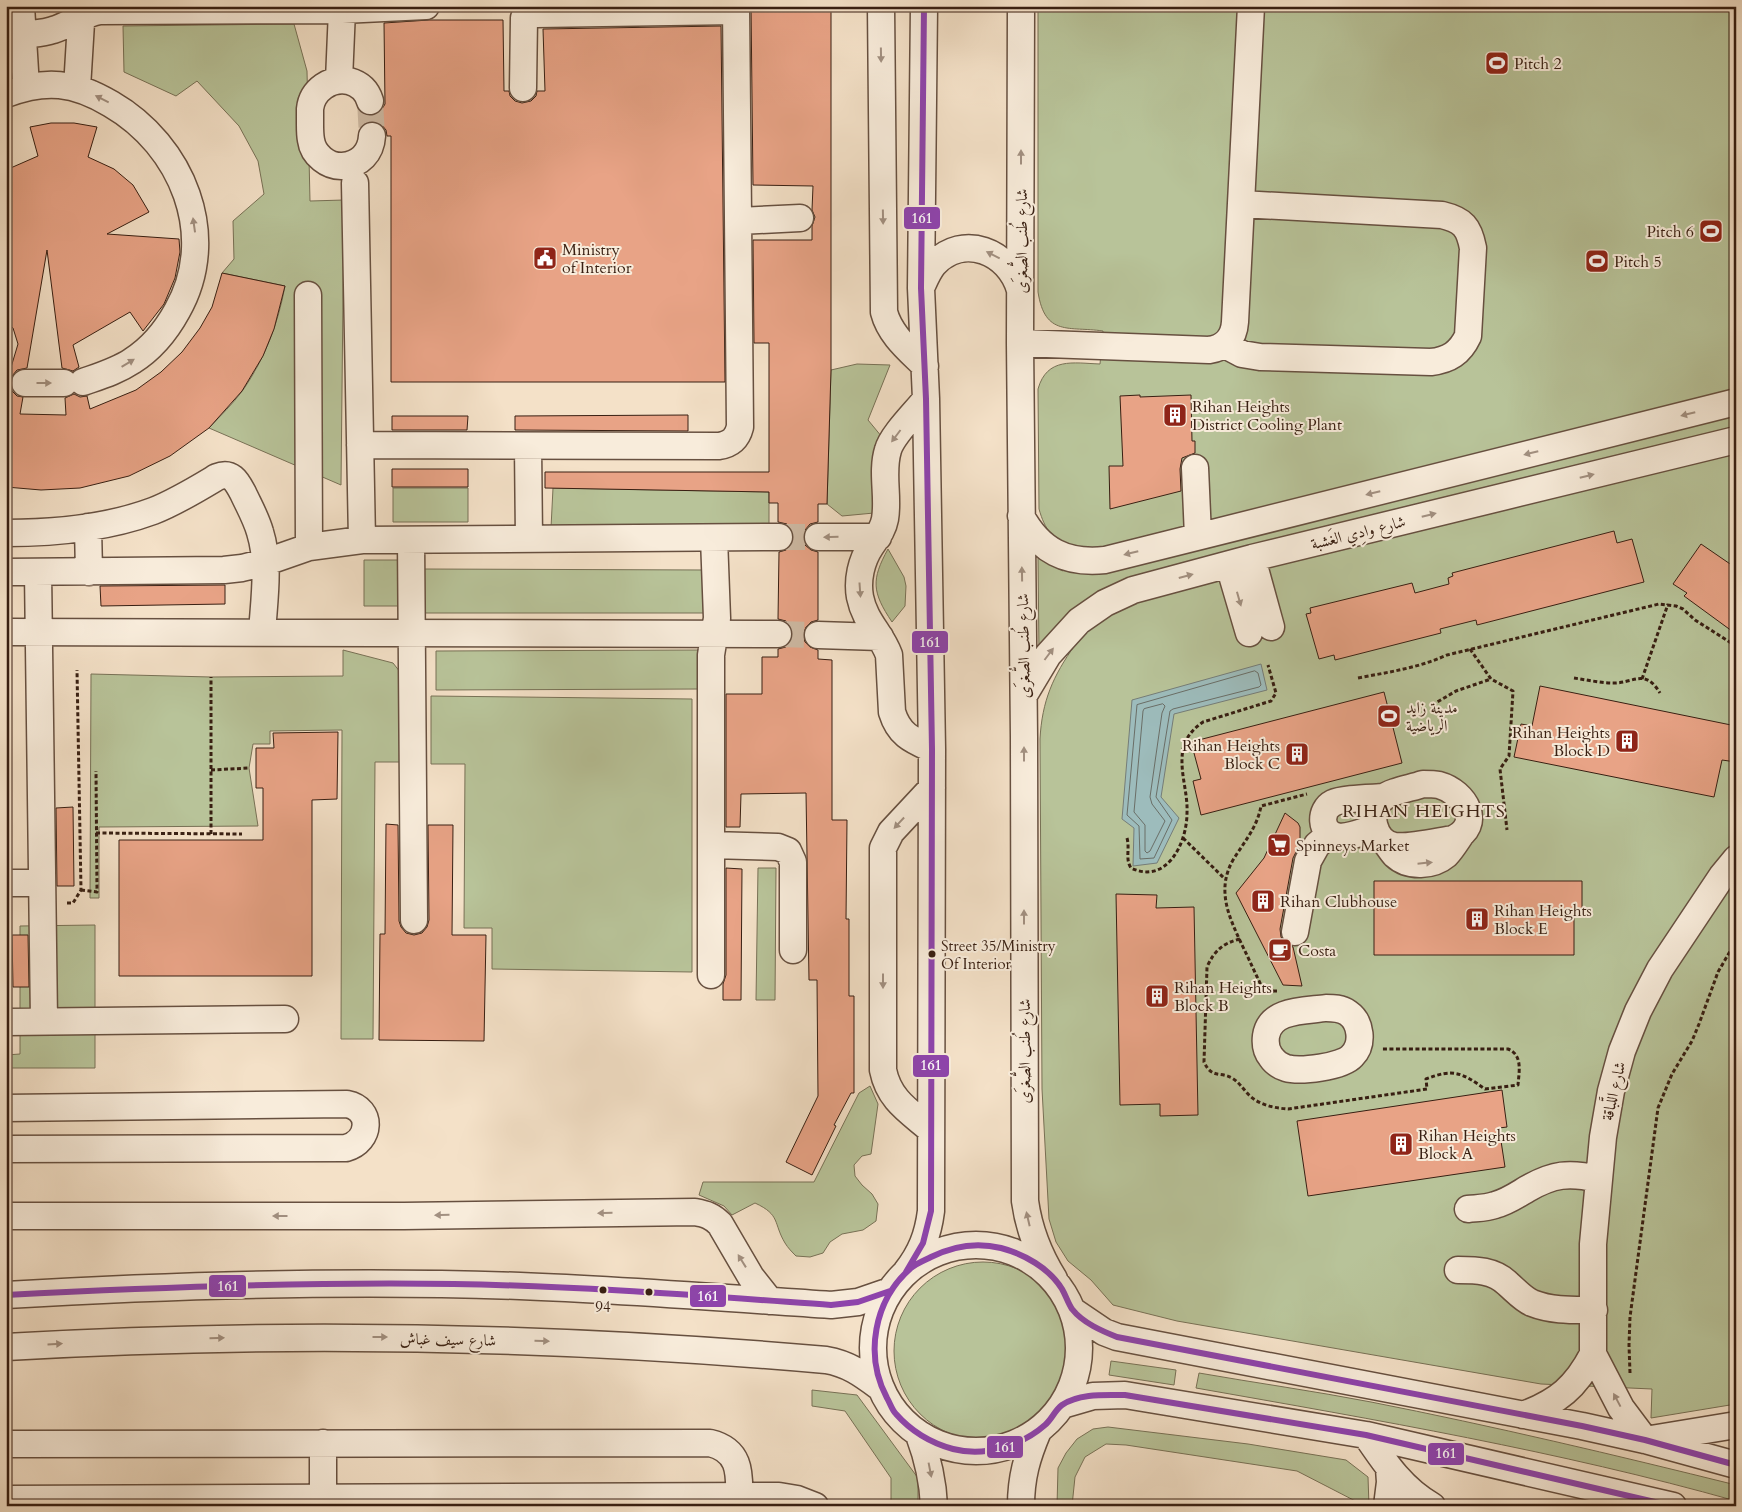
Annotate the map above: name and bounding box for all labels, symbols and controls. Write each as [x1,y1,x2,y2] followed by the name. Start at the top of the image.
[877,47,885,63] one-way arrow
[1484,50,1510,76] sports icon: Pitch 2
[1514,53,1562,75] place label: Pitch 2
[95,95,110,103] one-way arrow
[1017,148,1025,164] one-way arrow
[1006,189,1035,293] street label: شارع طُنب الصُّغرَى
[903,206,941,230] line badge: 161
[911,209,933,228] text: 161
[879,210,887,226] one-way arrow
[190,217,198,233] one-way arrow
[1698,218,1724,244] sports icon: Pitch 6
[1646,221,1694,243] place label: Pitch 6
[562,239,632,279] place label: Ministry of Interior
[532,245,558,271] public building icon: Ministry of Interior
[1584,248,1610,274] sports icon: Pitch 5
[986,251,1001,259] one-way arrow
[1614,251,1662,273] place label: Pitch 5
[121,358,134,367] one-way arrow
[36,379,52,387] one-way arrow
[1192,396,1342,436] place label: Rihan Heights District Cooling Plant
[1162,402,1188,428] building icon: Rihan Heights District Cooling Plant
[1681,410,1696,418] one-way arrow
[891,430,901,443] one-way arrow
[1523,449,1538,457] one-way arrow
[1579,472,1594,480] one-way arrow
[1366,489,1381,497] one-way arrow
[1308,510,1408,557] street label: شارع وادِي الغَشبة
[1421,511,1436,519] one-way arrow
[822,533,838,541] one-way arrow
[1123,549,1138,557] one-way arrow
[1018,566,1026,582] one-way arrow
[1179,572,1194,580] one-way arrow
[856,582,864,598] one-way arrow
[1235,591,1243,607] one-way arrow
[1007,593,1038,699] street label: شارع طُنب الصُّغرَى
[911,630,949,654] line badge: 161
[919,633,941,652] text: 161
[1044,647,1054,661] one-way arrow
[1406,697,1458,737] place label: مدينة زايد الرياضية
[1376,703,1402,729] sports icon: مدينة زايد الرياضية
[1512,722,1610,762] place label: Rihan Heights Block D
[1614,728,1640,754] building icon: Rihan Heights Block D
[1182,735,1280,775] place label: Rihan Heights Block C
[1284,741,1310,767] building icon: Rihan Heights Block C
[1020,746,1028,762] one-way arrow
[1342,799,1506,824] district label: RIHAN HEIGHTS
[893,817,905,829] one-way arrow
[1266,832,1292,858] supermarket icon: Spinneys Market
[1296,835,1409,857] place label: Spinneys Market
[1417,859,1433,867] one-way arrow
[1250,888,1276,914] building icon: Rihan Clubhouse
[1280,891,1397,913] place label: Rihan Clubhouse
[1494,900,1592,940] place label: Rihan Heights Block E
[1464,906,1490,932] building icon: Rihan Heights Block E
[1020,908,1028,924] one-way arrow
[941,936,1056,974] place label: Street 35/Ministry Of Interior
[1267,937,1293,963] cafe icon: Costa
[1298,940,1336,962] place label: Costa
[927,949,937,959] marker: Street 35/Ministry Of Interior
[879,973,887,989] one-way arrow
[1174,977,1272,1017] place label: Rihan Heights Block B
[1144,983,1170,1009] building icon: Rihan Heights Block B
[1009,999,1038,1103] street label: شارع طُنب الصُّغرَى
[912,1054,950,1078] line badge: 161
[920,1056,942,1075] text: 161
[1594,1059,1633,1123] street label: شارع اللَّباقة
[1418,1125,1516,1165] place label: Rihan Heights Block A
[1388,1131,1414,1157] building icon: Rihan Heights Block A
[596,1209,612,1217] one-way arrow
[434,1211,450,1219] one-way arrow
[1024,1211,1032,1226] one-way arrow
[271,1212,287,1220] one-way arrow
[737,1255,746,1268] one-way arrow
[208,1274,247,1298] line badge: 161
[217,1277,239,1296] text: 161
[689,1284,727,1308] line badge: 161
[598,1285,608,1295] marker: 94
[644,1287,654,1297] unlabelled marker
[697,1287,719,1306] text: 161
[595,1297,611,1317] place label: 94
[400,1328,496,1354] street label: شارع سيف غباش
[372,1333,388,1341] one-way arrow
[210,1334,226,1342] one-way arrow
[534,1337,550,1345] one-way arrow
[47,1340,63,1348] one-way arrow
[1613,1393,1621,1408] one-way arrow
[986,1435,1024,1459] line badge: 161
[994,1438,1016,1457] text: 161
[1427,1442,1465,1466] line badge: 161
[1435,1444,1457,1463] text: 161
[926,1462,934,1477] one-way arrow

